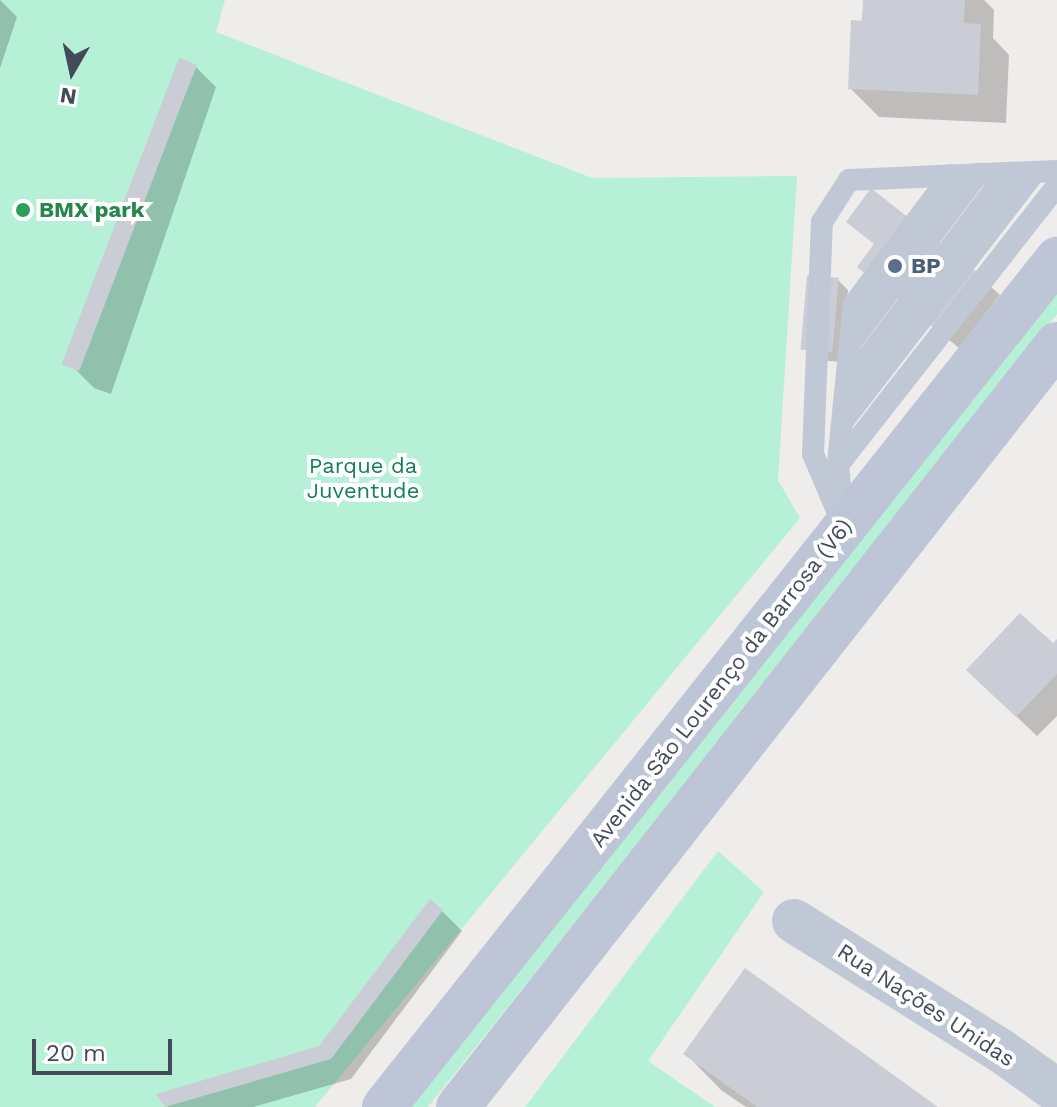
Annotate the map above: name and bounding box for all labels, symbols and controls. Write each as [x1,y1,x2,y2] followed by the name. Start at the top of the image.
[32,32,112,112] north arrow
[58,83,78,110] text: N
[39,197,145,223] place label: BMX park
[14,201,32,219] marker: BMX park
[911,253,941,279] place label: BP
[886,257,904,275] marker: BP
[307,452,419,504] park label: Parque da Juventude
[584,513,858,853] street label: Avenida São Lourenço da Barrosa (V6)
[832,938,1020,1072] street label: Rua Nações Unidas
[36,1023,176,1073] scale bar
[46,1039,106,1067] text: 20 m

